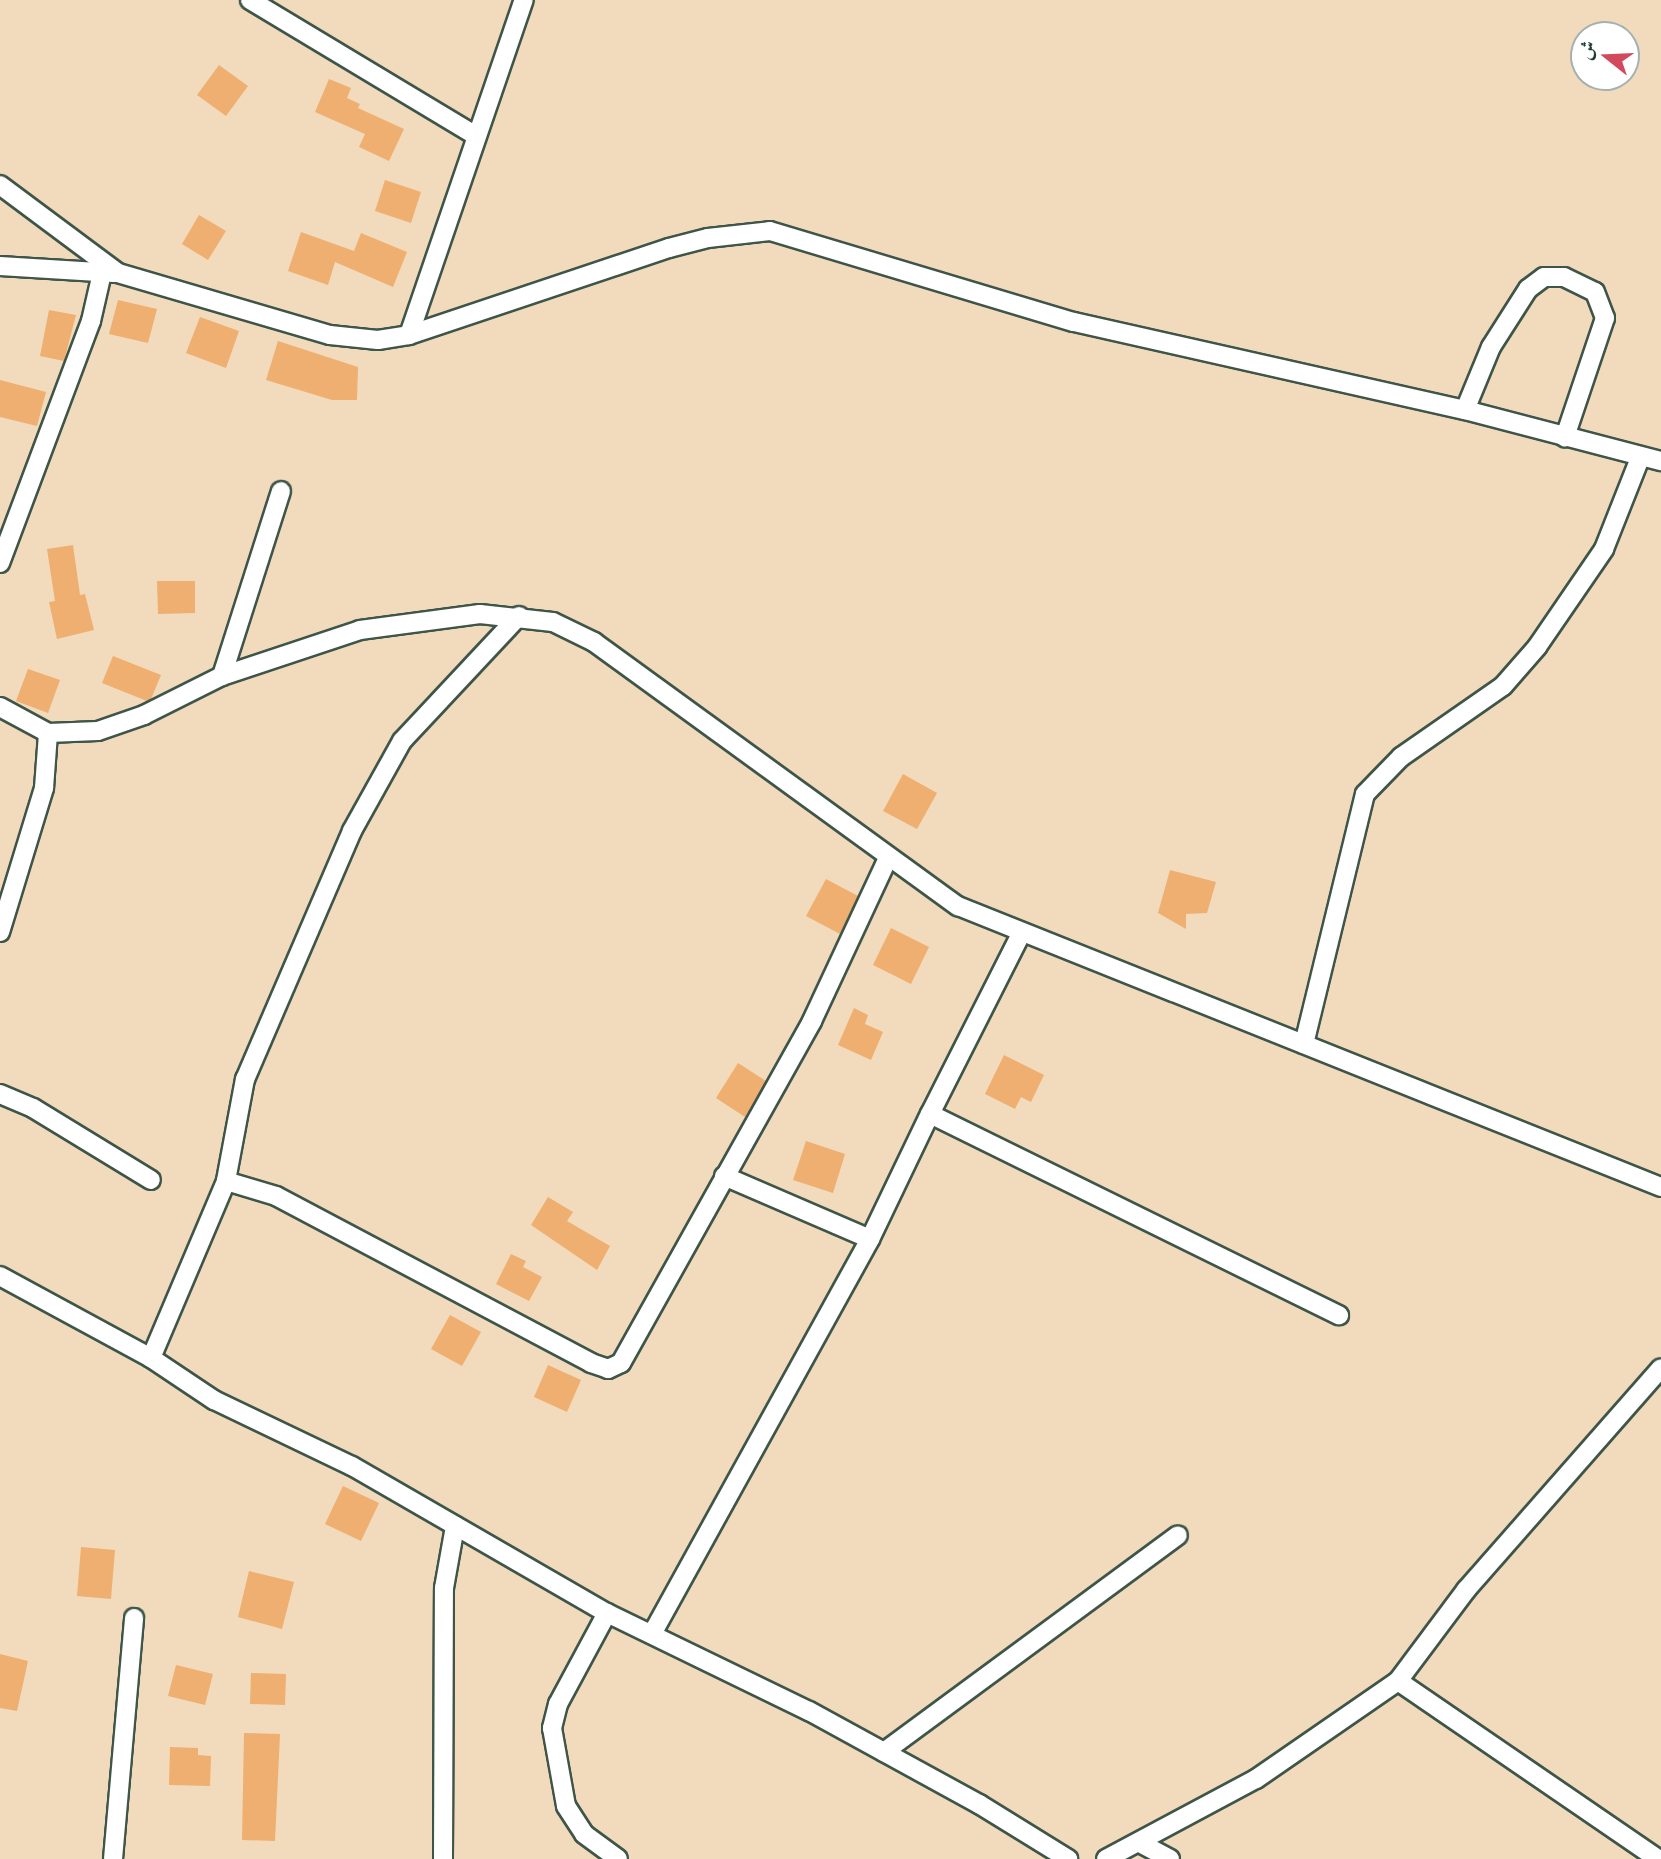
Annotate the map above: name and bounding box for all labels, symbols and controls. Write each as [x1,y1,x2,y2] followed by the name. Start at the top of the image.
[1570,21,1640,91] north arrow
[1573,37,1600,63] text: ش

